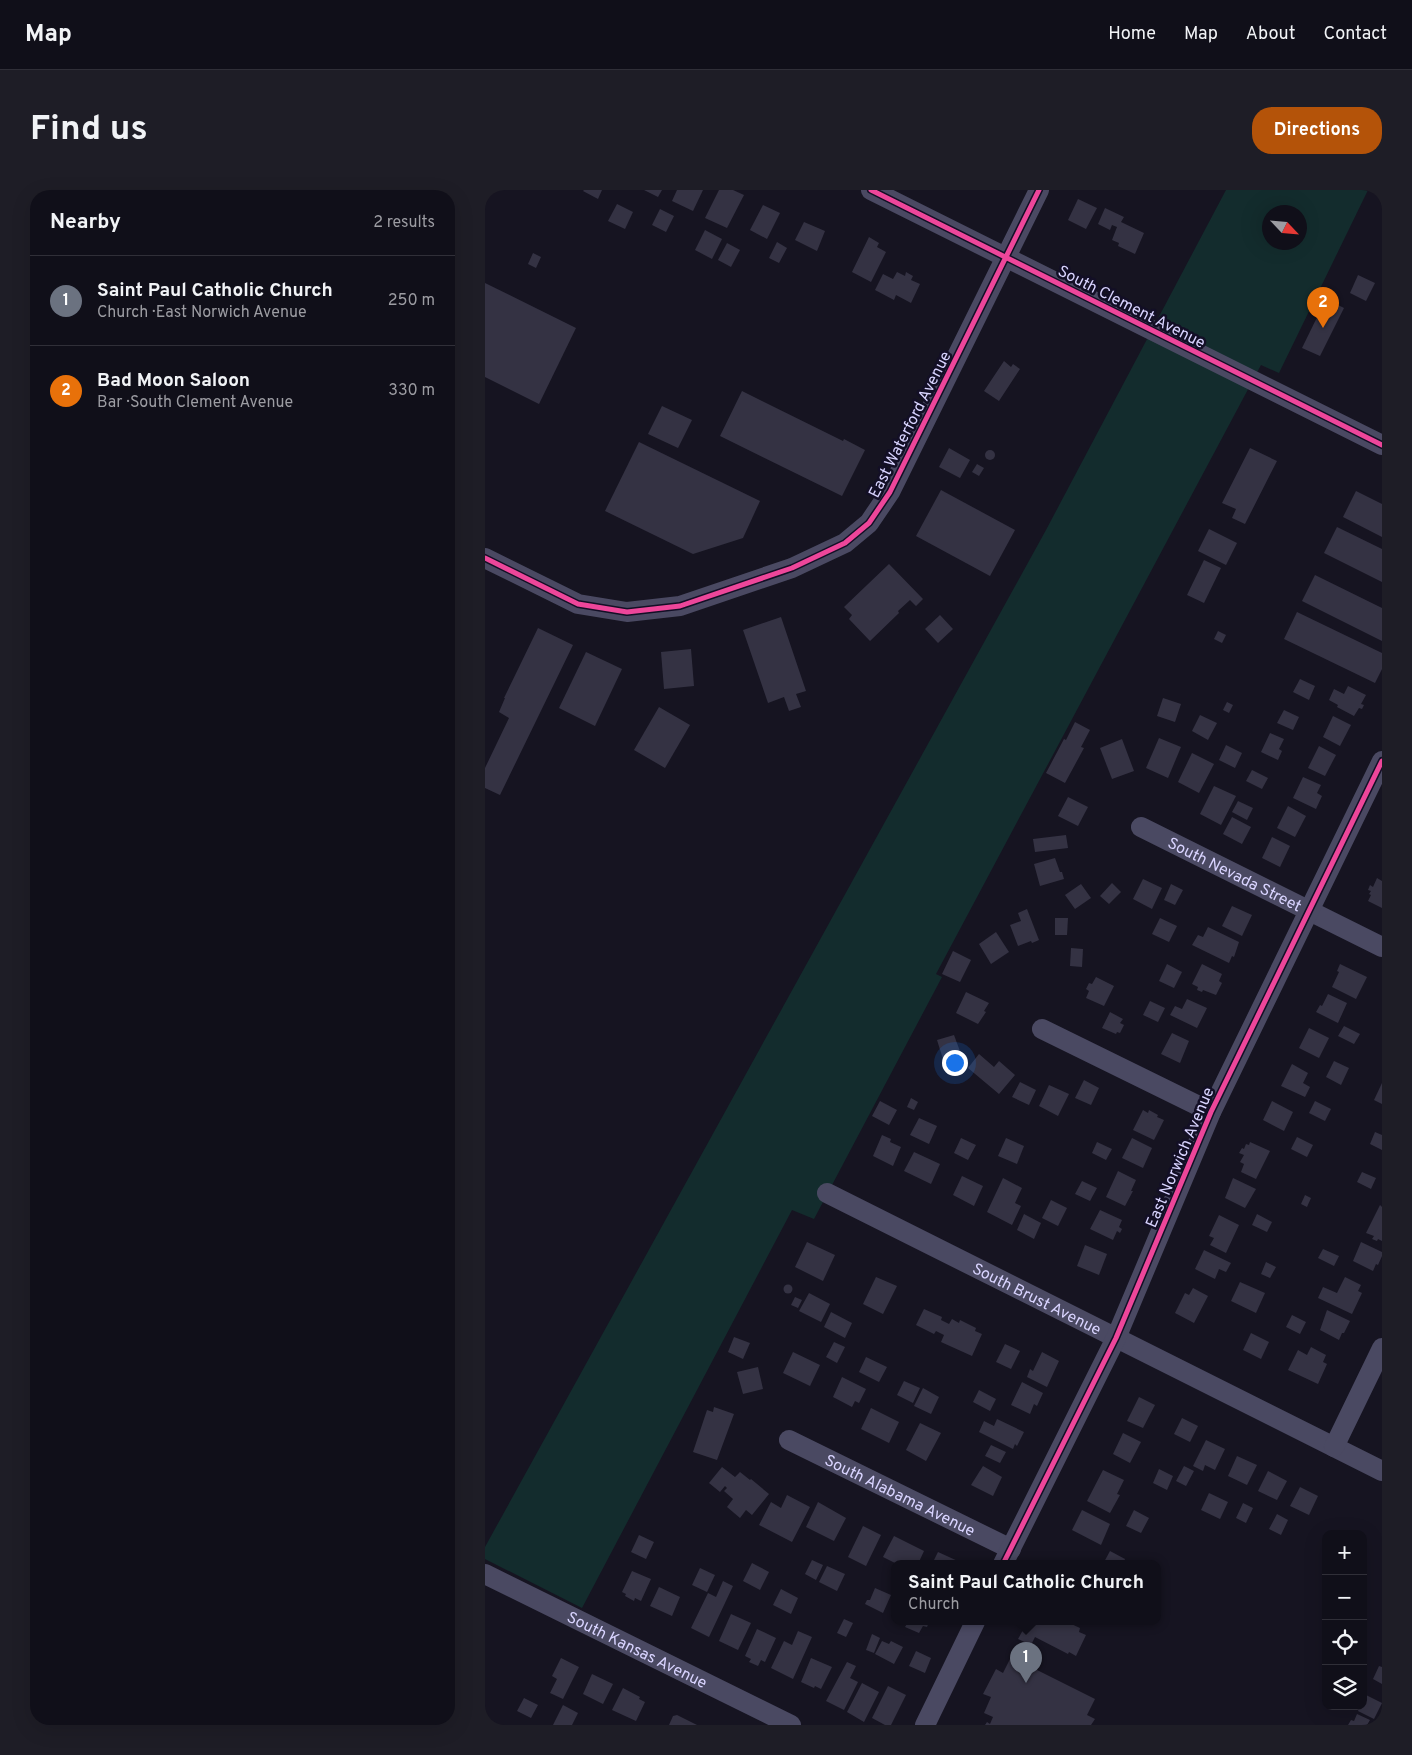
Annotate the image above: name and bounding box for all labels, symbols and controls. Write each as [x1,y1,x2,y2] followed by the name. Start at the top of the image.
[25,20,72,50] text: Map
[1108,23,1156,46] text: Home
[1184,23,1218,46] text: Map
[1246,23,1295,46] text: About
[1323,23,1387,46] text: Contact
[1252,107,1382,154] button: Directions
[30,108,148,152] text: Find us
[1262,205,1307,250] north arrow
[50,209,121,236] text: Nearby
[373,213,435,233] text: 2 results
[1054,262,1208,354] street label: South Clement Avenue
[97,279,333,303] text: Saint Paul Catholic Church
[1307,287,1339,328] pin: 2
[63,291,69,311] text: 1
[388,291,435,311] text: 250 m
[97,303,307,323] text: Church · East Norwich Avenue
[865,348,957,502] street label: East Waterford Avenue
[97,369,250,393] text: Bad Moon Saloon
[61,381,71,401] text: 2
[388,381,435,401] text: 330 m
[97,393,293,413] text: Bar · South Clement Avenue
[1164,834,1304,917] street label: South Nevada Street
[942,1050,968,1076] your location
[1142,1085,1219,1231] street label: East Norwich Avenue
[968,1259,1104,1341] street label: South Brust Avenue
[821,1451,978,1542] street label: South Alabama Avenue
[1322,1530,1367,1710] map controls
[1322,1530,1367,1575] button: +
[891,1560,1161,1625] popup
[908,1571,1144,1595] text: Saint Paul Catholic Church
[1322,1575,1367,1620] button: −
[908,1595,959,1615] text: Church
[563,1608,710,1694] street label: South Kansas Avenue
[1322,1620,1367,1665] button: locate
[1010,1642,1042,1683] pin: 1
[1322,1665,1367,1710] button: layers

